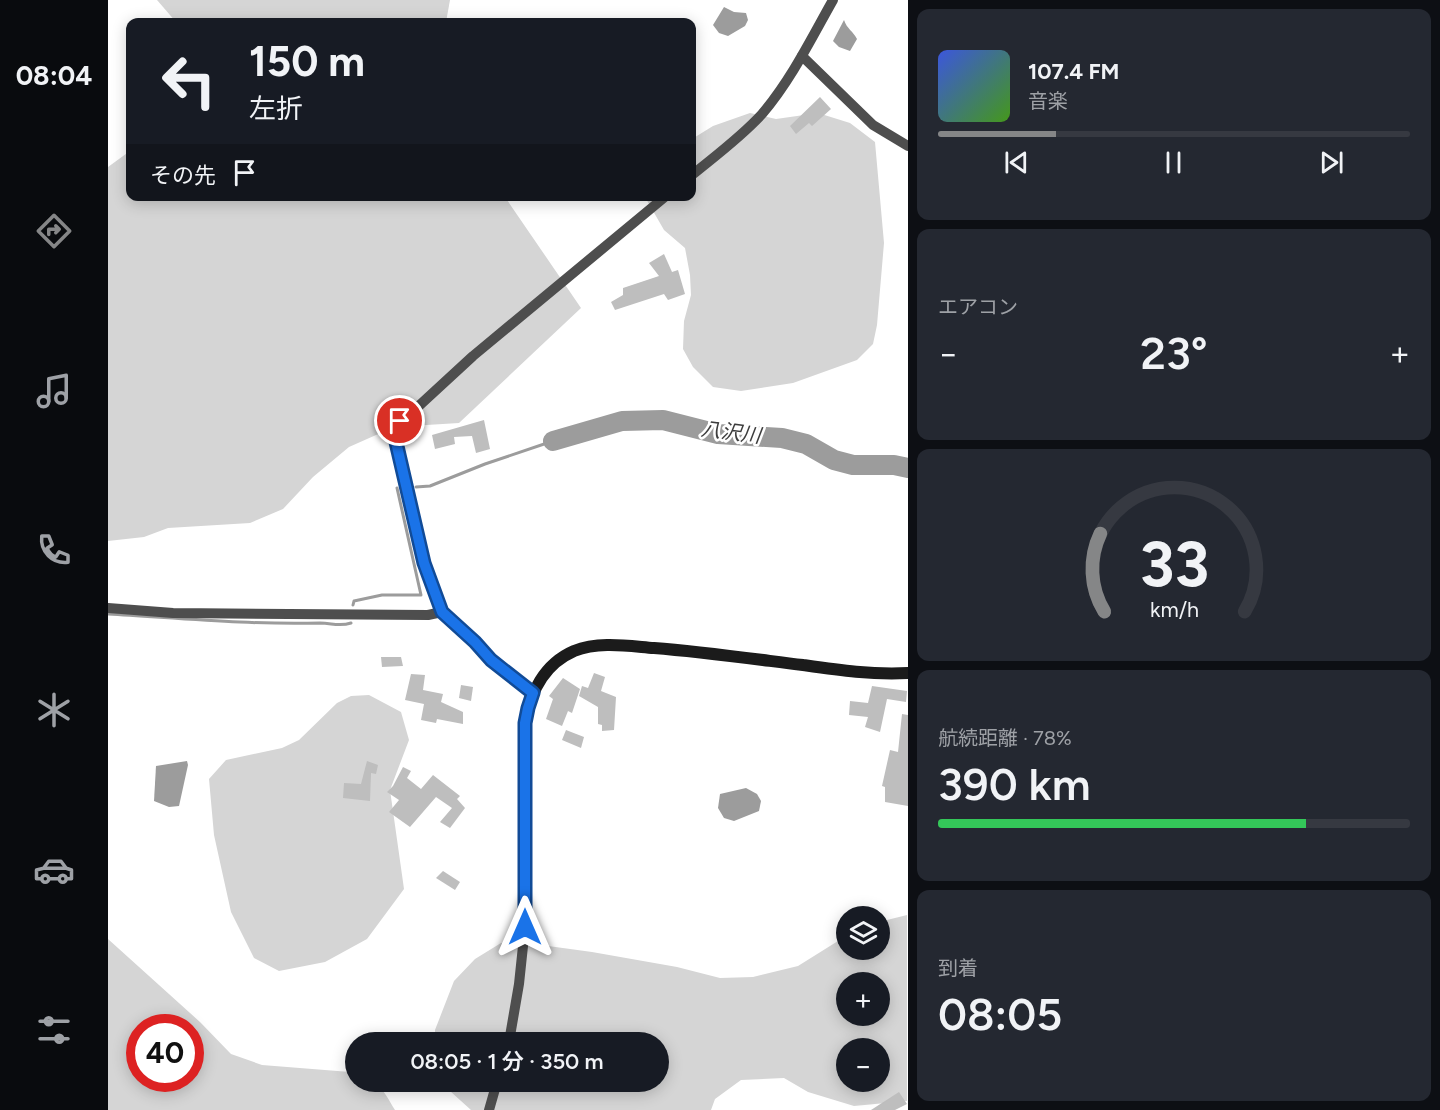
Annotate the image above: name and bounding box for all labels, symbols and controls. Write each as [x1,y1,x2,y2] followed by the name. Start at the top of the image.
[249,36,365,87] text: 150 m
[150,42,228,120] icon: left
[1028,58,1119,85] text: 107.4 FM
[16,59,92,92] text: 08:04
[1028,89,1068,113] text: 音楽
[249,92,303,125] text: 左折
[1000,146,1033,179] icon: previous
[1157,146,1190,179] icon: pause
[1315,146,1348,179] icon: next
[228,156,261,189] icon: arrive
[150,162,216,189] text: その先
[33,210,75,252] icon: directions
[938,295,1018,319] text: エアコン
[1140,326,1208,380] text: 23°
[938,334,959,373] text: −
[1389,334,1410,373] text: +
[33,370,75,412] icon: music
[374,395,425,446] pin
[383,404,416,437] icon: arrive
[700,416,764,448] water label: 八沢川
[1139,527,1209,602] text: 33
[33,529,75,571] icon: phone
[1150,597,1198,622] text: km/h
[33,689,75,731] icon: climate
[938,726,1072,750] text: 航続距離 · 78%
[938,757,1091,811] text: 390 km
[33,849,75,891] icon: car
[493,895,557,959] position arrow
[836,906,890,1092] map controls
[836,906,890,960] button: layers
[938,956,978,980] text: 到着
[836,972,890,1026] button: +
[938,987,1062,1041] text: 08:05
[33,1009,75,1051] icon: filters
[126,1014,204,1092] speed limit sign: 40
[836,1038,890,1092] button: −
[410,1048,604,1075] text: 08:05 · 1 分 · 350 m

